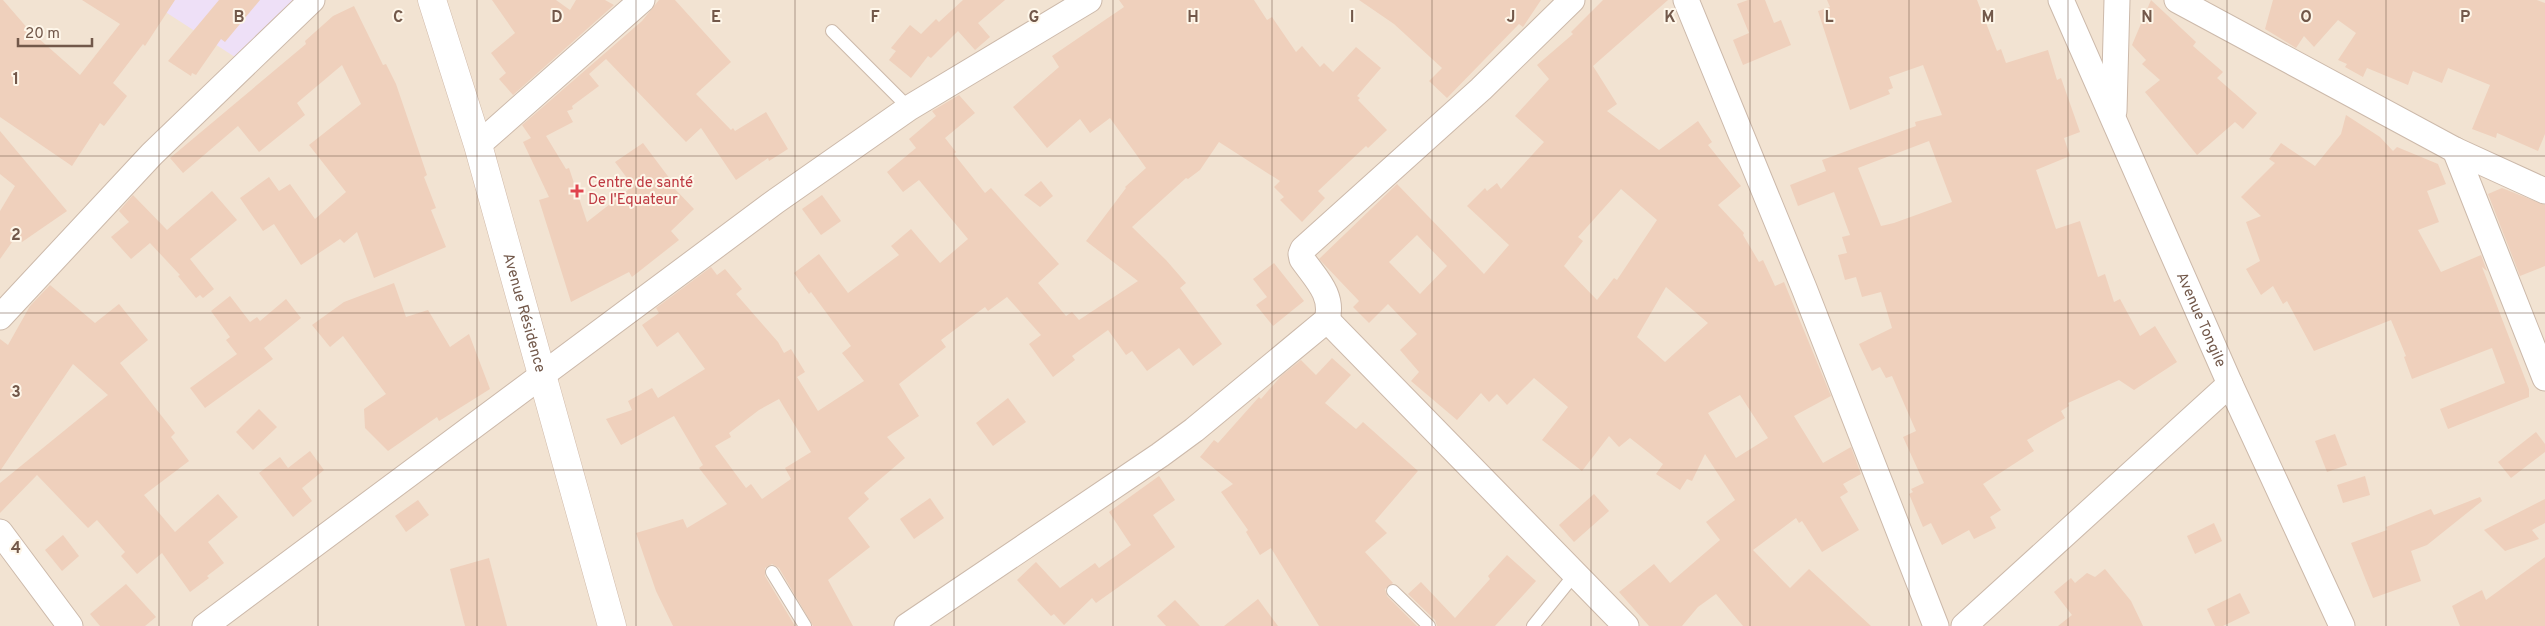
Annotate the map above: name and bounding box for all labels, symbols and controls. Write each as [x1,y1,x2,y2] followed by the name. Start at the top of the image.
[233,8,245,28] text: B
[393,8,403,28] text: C
[551,8,563,28] text: D
[711,8,721,28] text: E
[870,8,880,28] text: F
[1029,8,1039,28] text: G
[1187,8,1199,28] text: H
[1350,8,1354,28] text: I
[1507,8,1515,28] text: J
[1664,8,1676,28] text: K
[1824,8,1834,28] text: L
[1982,8,1994,28] text: M
[2141,8,2153,28] text: N
[2300,8,2312,28] text: O
[2460,8,2470,28] text: P
[18,15,91,47] scale bar
[25,25,60,44] text: 20 m
[13,70,19,90] text: 1
[588,174,693,210] place label: Centre de santé De l'Equateur
[570,184,584,198] marker: Centre de santé De l'Equateur
[11,226,21,246] text: 2
[498,251,549,375] street label: Avenue Résidence
[2171,270,2229,370] street label: Avenue Tongile
[11,383,21,403] text: 3
[11,539,21,559] text: 4

